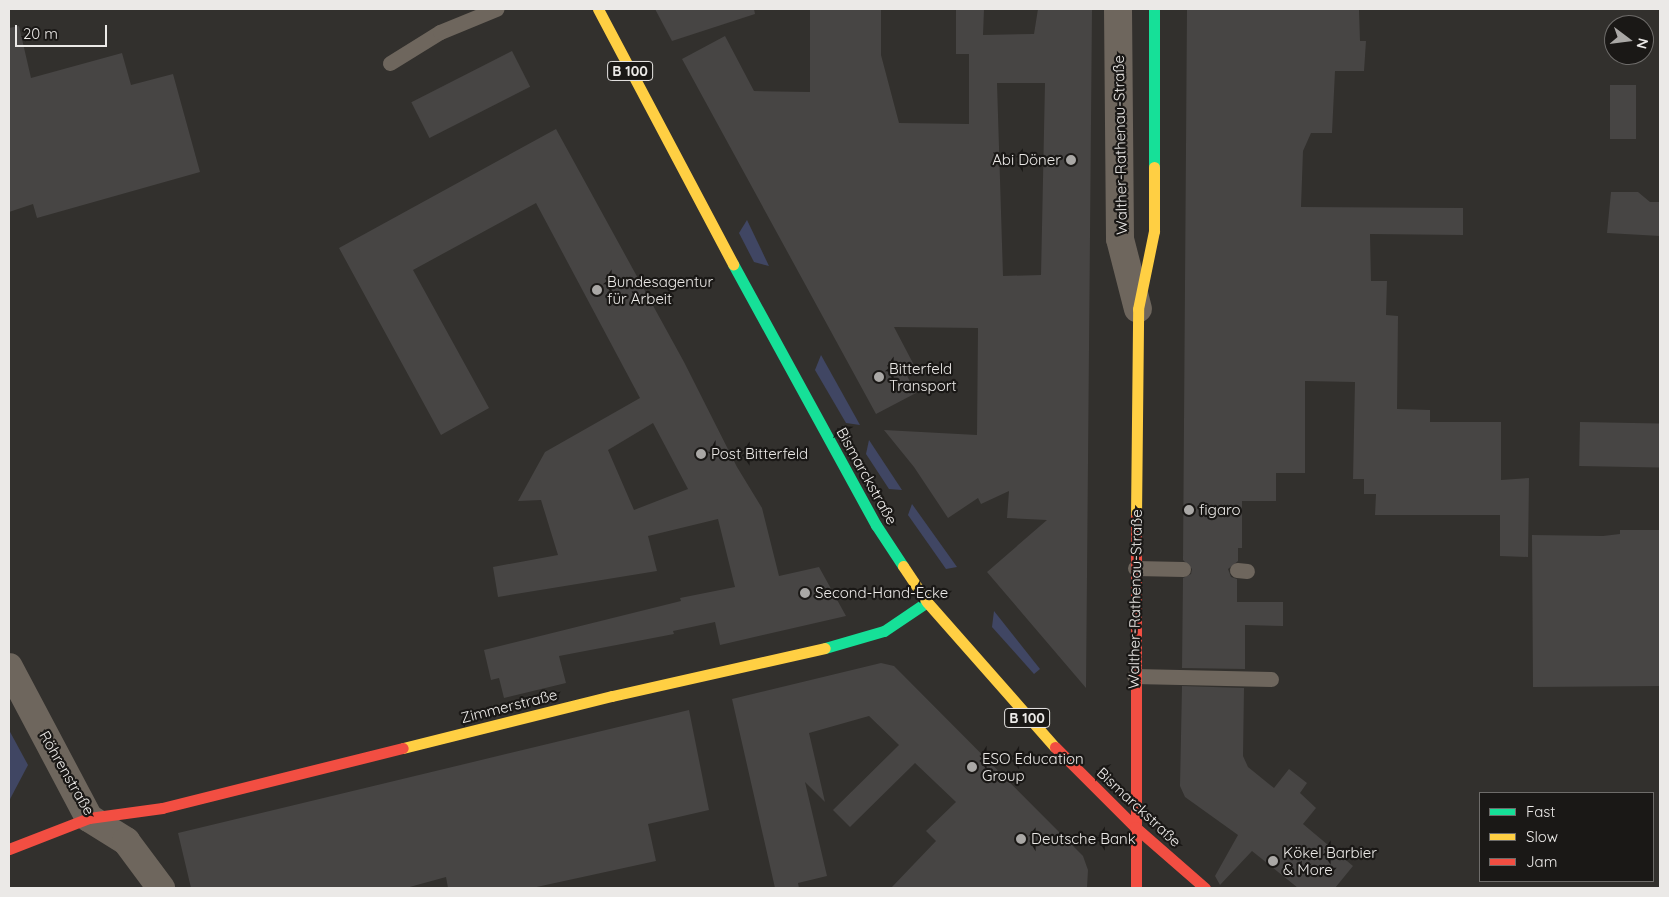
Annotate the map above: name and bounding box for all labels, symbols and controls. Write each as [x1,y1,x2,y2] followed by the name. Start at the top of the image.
[18,15,110,47] scale bar
[1604,15,1654,65] north arrow
[23,24,58,43] text: 20 m
[1632,36,1653,51] text: N
[1109,55,1131,235] street label: Walther-Rathenau-Straße
[606,59,654,82] road number: B 100
[992,151,1061,169] place label: Abi Döner
[1065,154,1077,166] marker: Abi Döner
[607,272,713,307] place label: Bundesagentur für Arbeit
[591,284,603,296] marker: Bundesagentur für Arbeit
[889,359,957,394] place label: Bitterfeld Transport
[873,371,885,383] marker: Bitterfeld Transport
[833,424,901,528] street label: Bismarckstraße
[711,445,808,463] place label: Post Bitterfeld
[695,448,707,460] marker: Post Bitterfeld
[1199,501,1240,519] place label: figaro
[1183,504,1195,516] marker: figaro
[1124,509,1146,689] street label: Walther-Rathenau-Straße
[815,584,948,602] place label: Second-Hand-Ecke
[799,587,811,599] marker: Second-Hand-Ecke
[459,685,559,727] street label: Zimmerstraße
[1003,706,1051,730] road number: B 100
[36,728,98,818] street label: Röhrenstraße
[982,749,1084,784] place label: ESO Education Group
[966,761,978,773] marker: ESO Education Group
[1093,763,1185,851] street label: Bismarckstraße
[1479,792,1654,882] legend
[1526,802,1555,821] text: Fast
[1526,827,1558,846] text: Slow
[1031,830,1136,848] place label: Deutsche Bank
[1015,833,1027,845] marker: Deutsche Bank
[1283,843,1377,878] place label: Kökel Barbier & More
[1526,852,1557,871] text: Jam
[1267,855,1279,867] marker: Kökel Barbier & More

